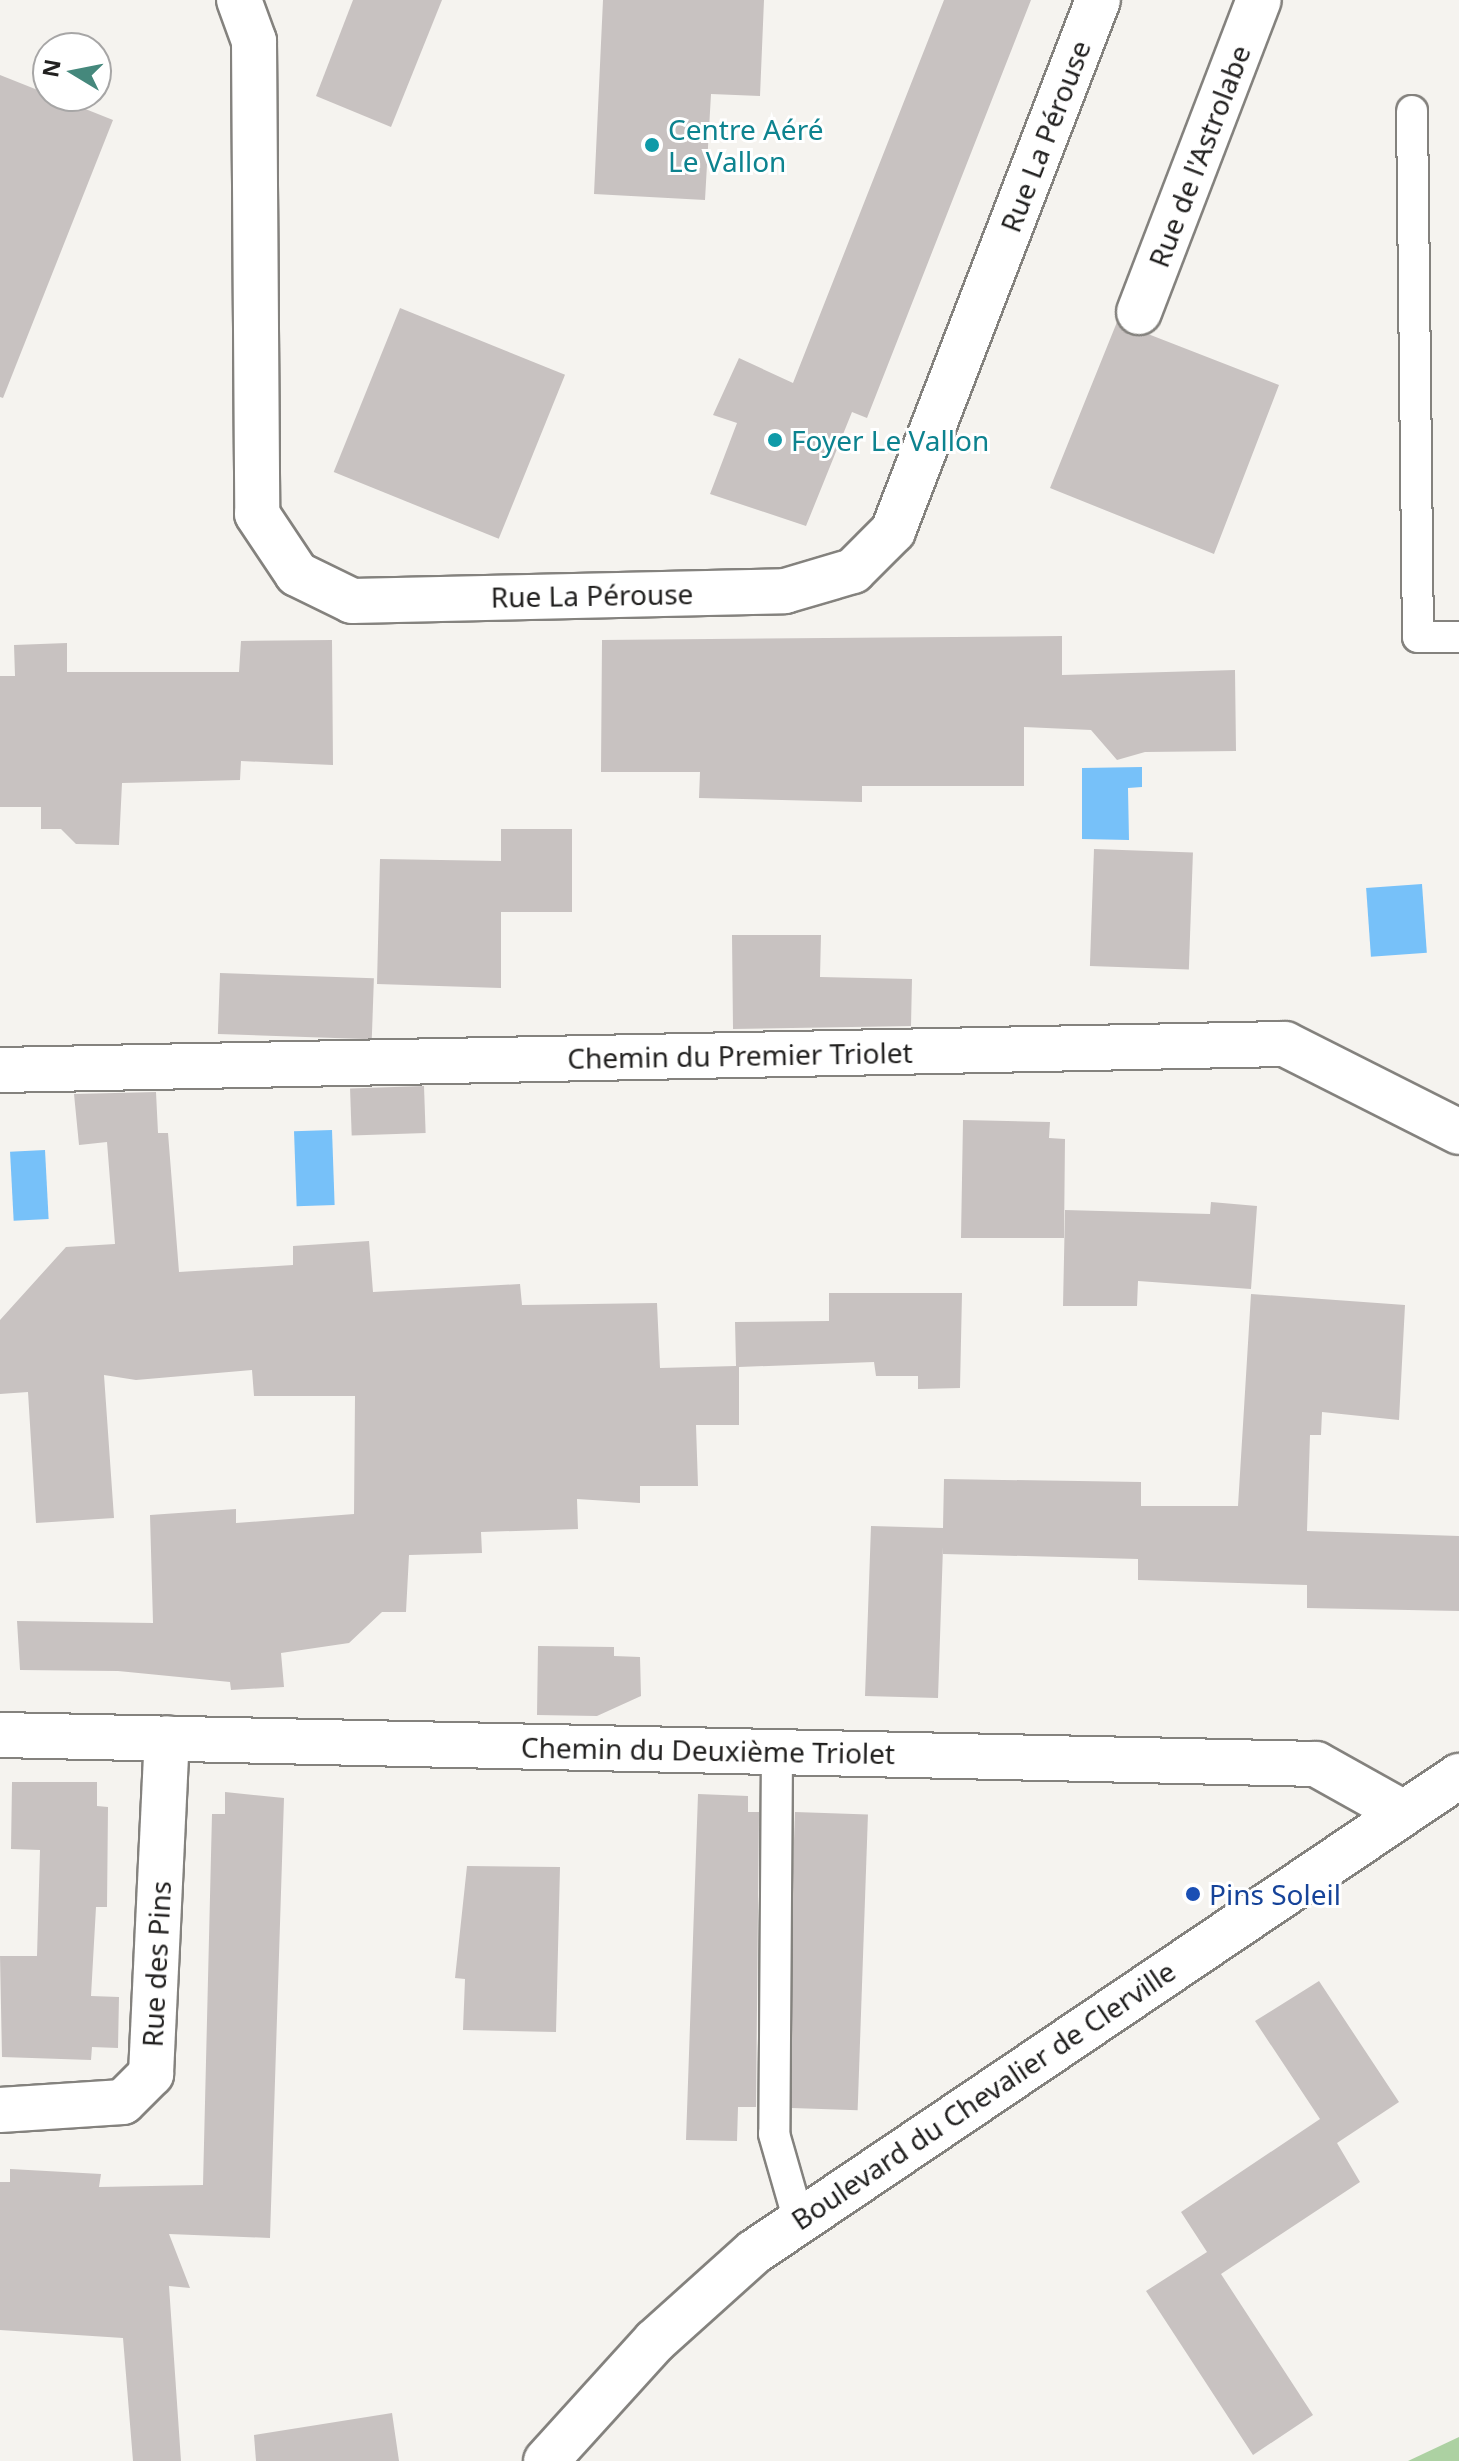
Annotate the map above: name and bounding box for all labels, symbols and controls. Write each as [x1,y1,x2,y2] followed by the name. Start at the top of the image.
[32,32,112,112] north arrow
[993,35,1097,237] street label: Rue La Pérouse
[1141,40,1257,272] street label: Rue de l'Astrolabe
[34,57,67,80] text: N
[668,112,823,178] place label: Centre Aéré Le Vallon
[643,136,661,154] marker: Centre Aéré Le Vallon
[791,423,989,457] place label: Foyer Le Vallon
[766,431,784,449] marker: Foyer Le Vallon
[490,576,694,614] street label: Rue La Pérouse
[567,1035,913,1075] street label: Chemin du Premier Triolet
[521,1730,895,1770] street label: Chemin du Deuxième Triolet
[1209,1877,1341,1911] place label: Pins Soleil
[135,1880,177,2048] street label: Rue des Pins
[1184,1885,1202,1903] marker: Pins Soleil
[785,1954,1181,2236] street label: Boulevard du Chevalier de Clerville

